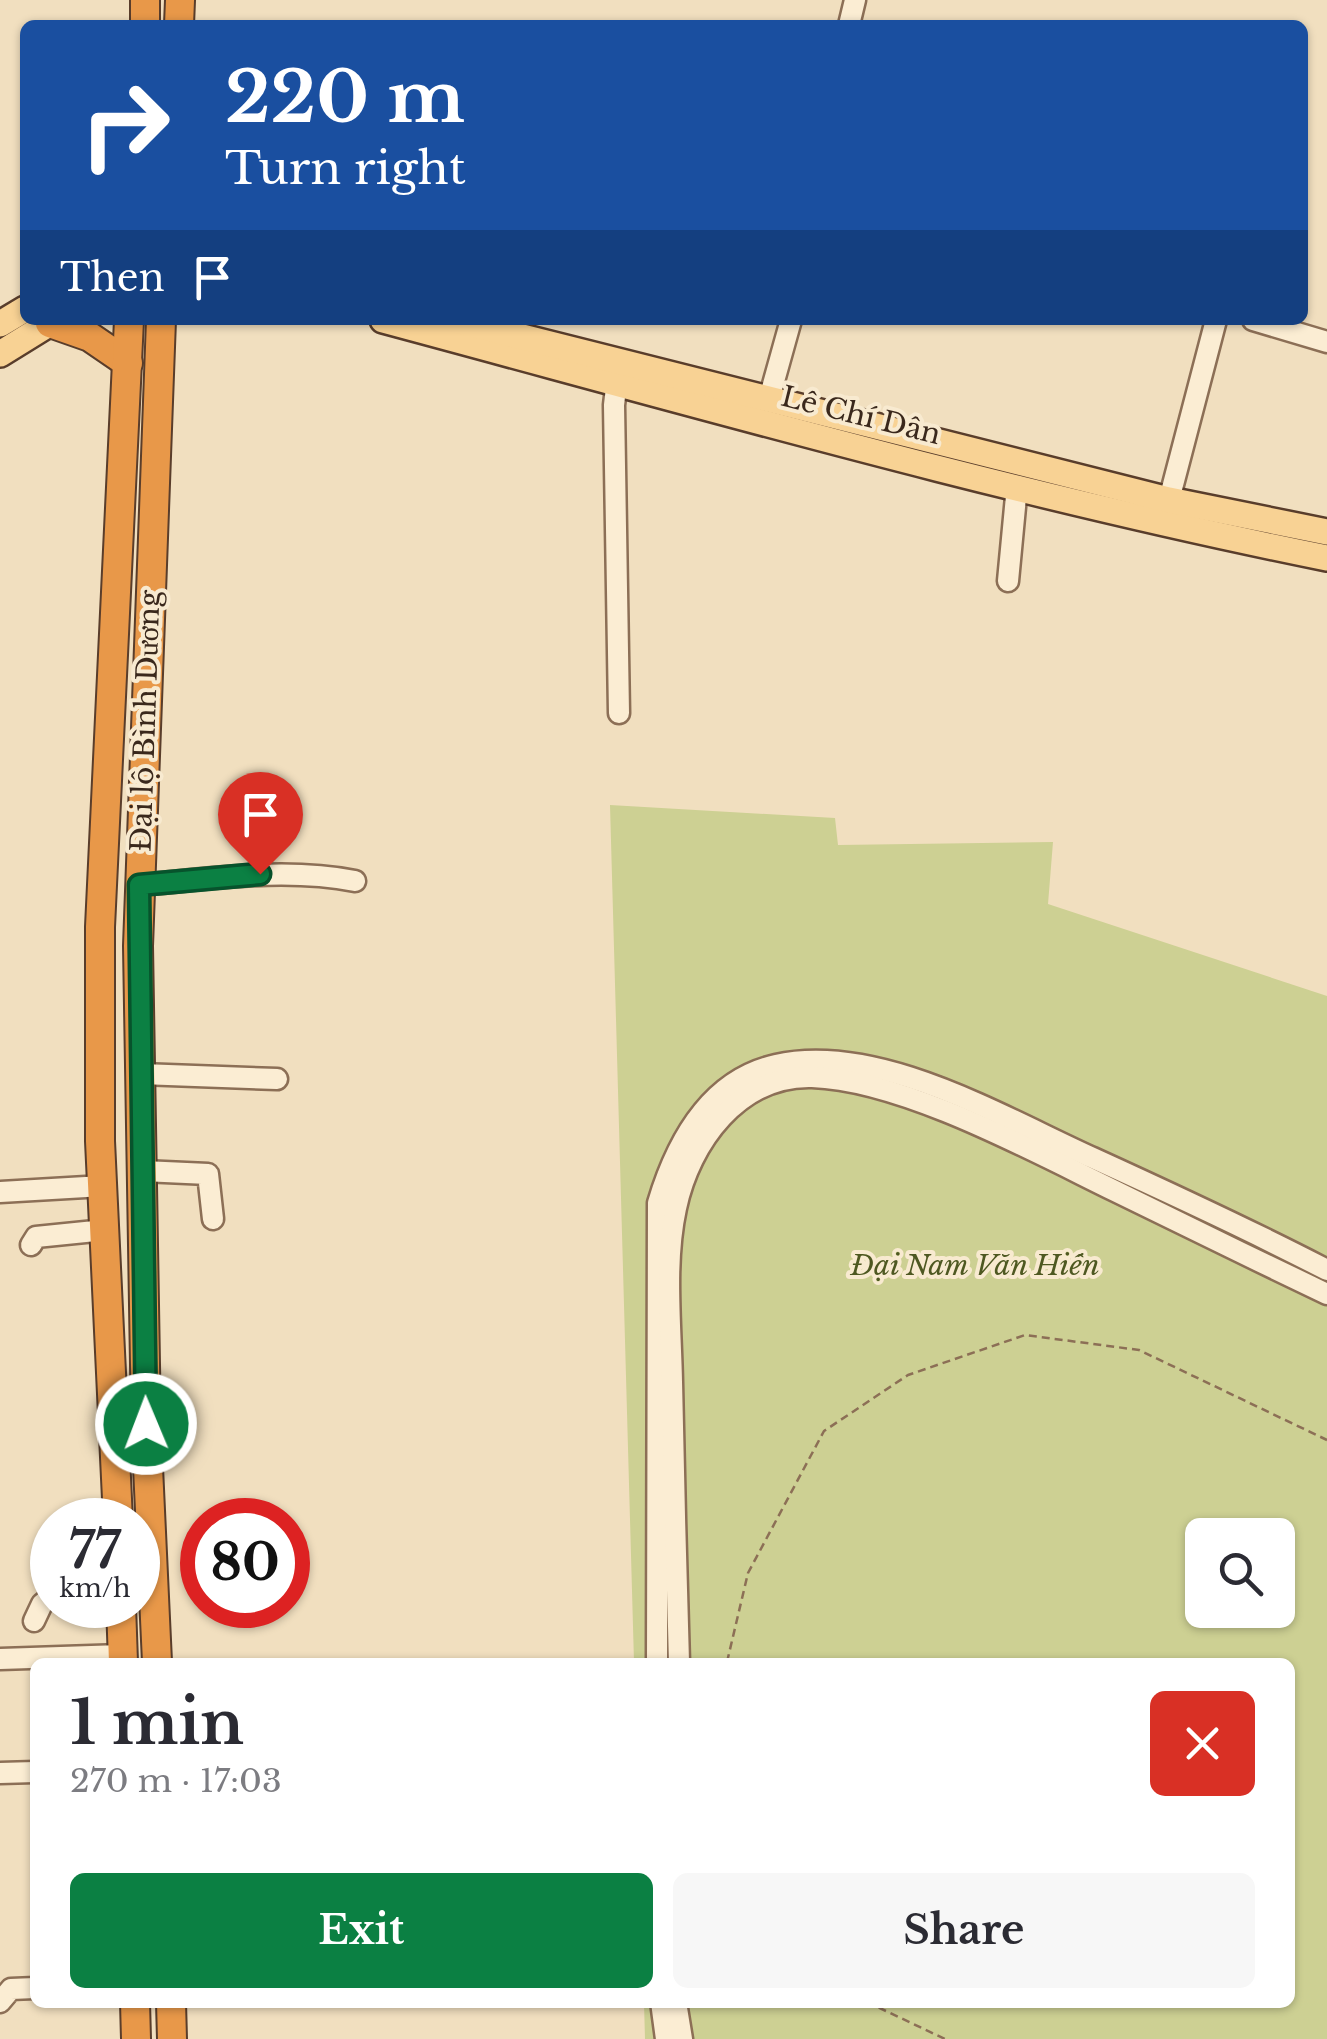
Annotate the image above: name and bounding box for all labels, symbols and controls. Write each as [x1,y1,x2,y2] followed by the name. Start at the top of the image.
[225,54,465,141] text: 220 m
[60,60,190,190] icon: right
[225,140,466,196] text: Turn right
[185,250,240,305] icon: arrive
[60,254,165,301] text: Then
[778,379,944,452] street label: Lê Chí Dân
[123,588,168,852] street label: Đại lộ Bình Dương
[218,772,303,875] pin
[233,787,288,842] icon: arrive
[849,1248,1100,1283] park label: Đại Nam Văn Hiến
[94,1372,198,1476] position arrow
[180,1498,310,1628] speed limit sign: 80
[1185,1518,1295,1628] map controls
[1185,1518,1295,1628] button: search
[69,1519,121,1582] text: 77
[60,1573,130,1604] text: km/h
[70,1686,244,1760] text: 1 min
[1150,1691,1255,1796] button: close
[70,1761,282,1801] text: 270 m · 17:03
[70,1873,653,1988] button: Exit
[673,1873,1255,1988] button: Share

